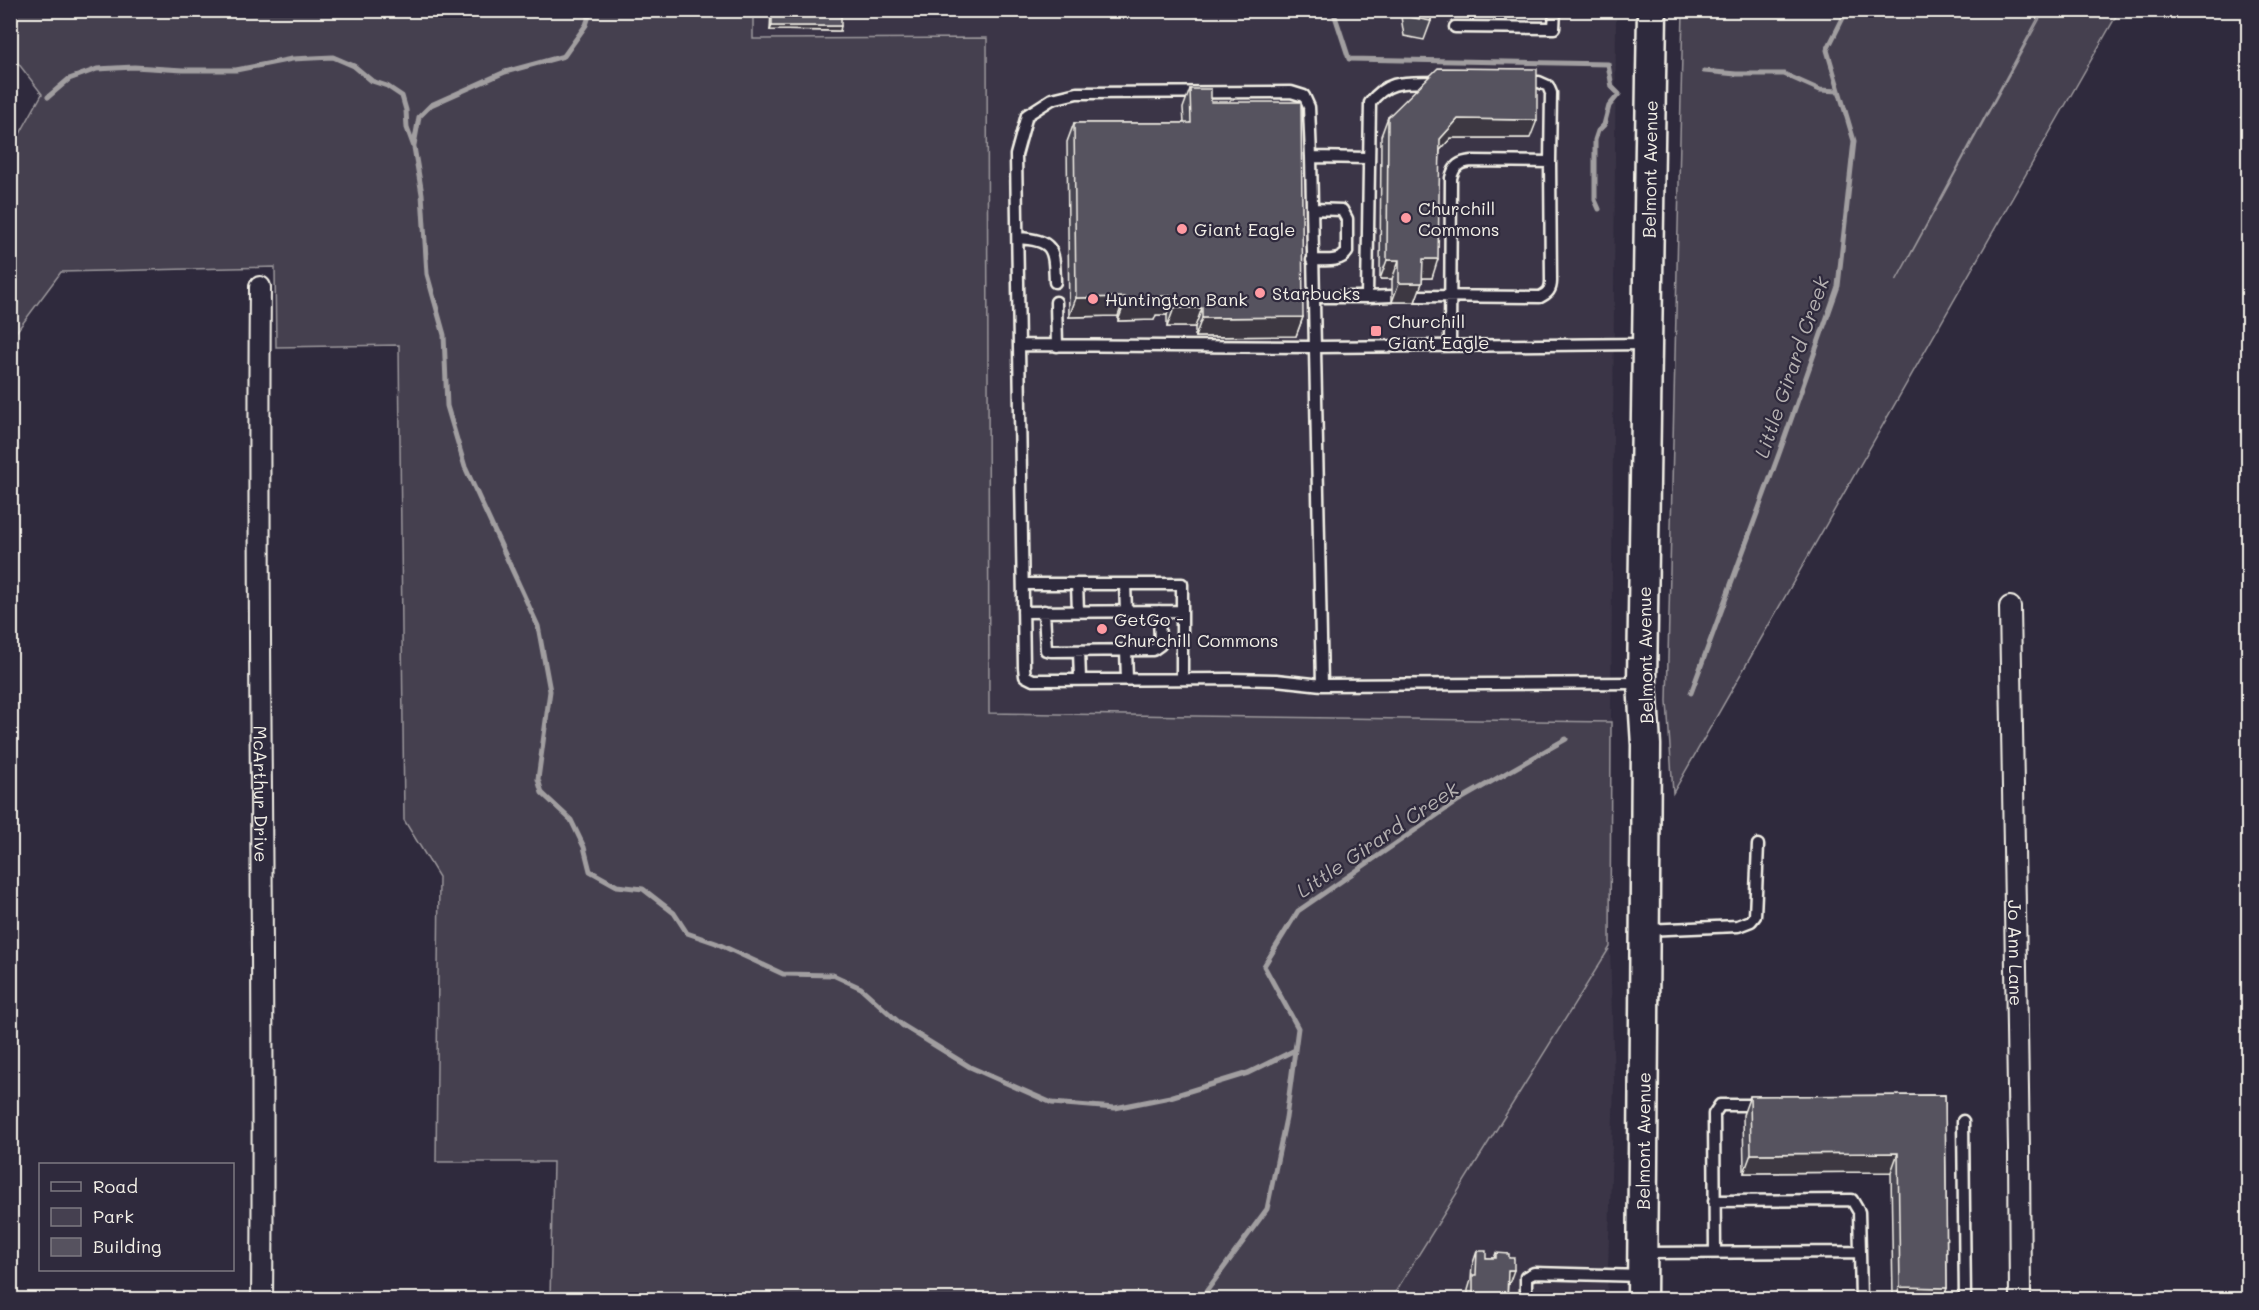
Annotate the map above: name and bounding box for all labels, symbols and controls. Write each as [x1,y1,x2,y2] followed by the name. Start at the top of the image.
[1637,100,1663,238] street label: Belmont Avenue
[1418,196,1500,241] place label: Churchill Commons
[1399,211,1413,225] marker: Churchill Commons
[1194,217,1295,241] place label: Giant Eagle
[1175,222,1189,236] marker: Giant Eagle
[1748,272,1834,461] water label: Little Girard Creek
[1272,281,1361,305] place label: Starbucks
[1253,286,1267,300] marker: Starbucks
[1105,287,1248,311] place label: Huntington Bank
[1086,292,1100,306] marker: Huntington Bank
[1388,309,1489,354] place label: Churchill Giant Eagle
[1369,324,1383,338] marker: Churchill Giant Eagle
[1632,586,1658,724] street label: Belmont Avenue
[1114,607,1279,652] place label: GetGo - Churchill Commons
[1095,622,1109,636] marker: GetGo - Churchill Commons
[249,725,274,862] street label: McArthur Drive
[1291,775,1463,903] water label: Little Girard Creek
[2003,900,2029,1006] street label: Jo Ann Lane
[1631,1072,1656,1210] street label: Belmont Avenue
[39,1163,234,1271] legend
[93,1174,138,1198] text: Road
[93,1204,134,1228] text: Park
[93,1234,161,1258] text: Building

